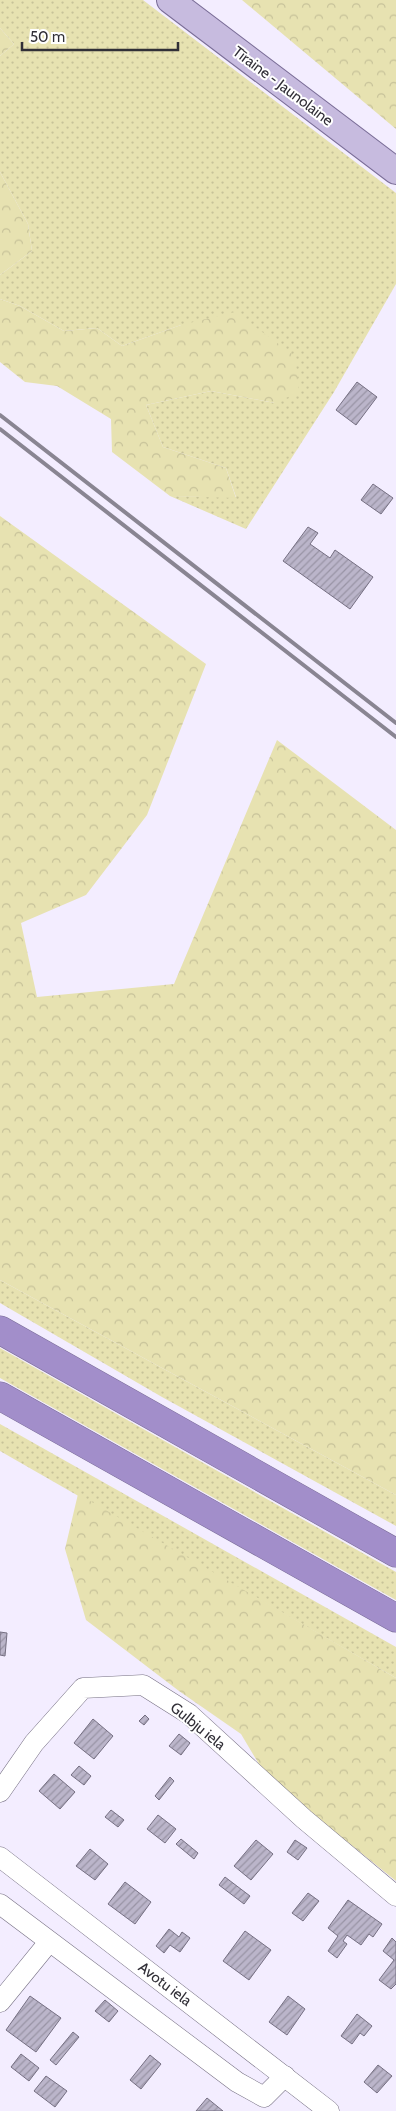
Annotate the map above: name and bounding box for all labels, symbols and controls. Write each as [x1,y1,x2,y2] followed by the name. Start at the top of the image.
[22,20,179,52] scale bar
[30,28,65,46] text: 50 m
[229,42,337,130] street label: Tīraine - Jaunolaine
[167,1698,230,1754] street label: Gulbju iela
[135,1958,196,2010] street label: Avotu iela

